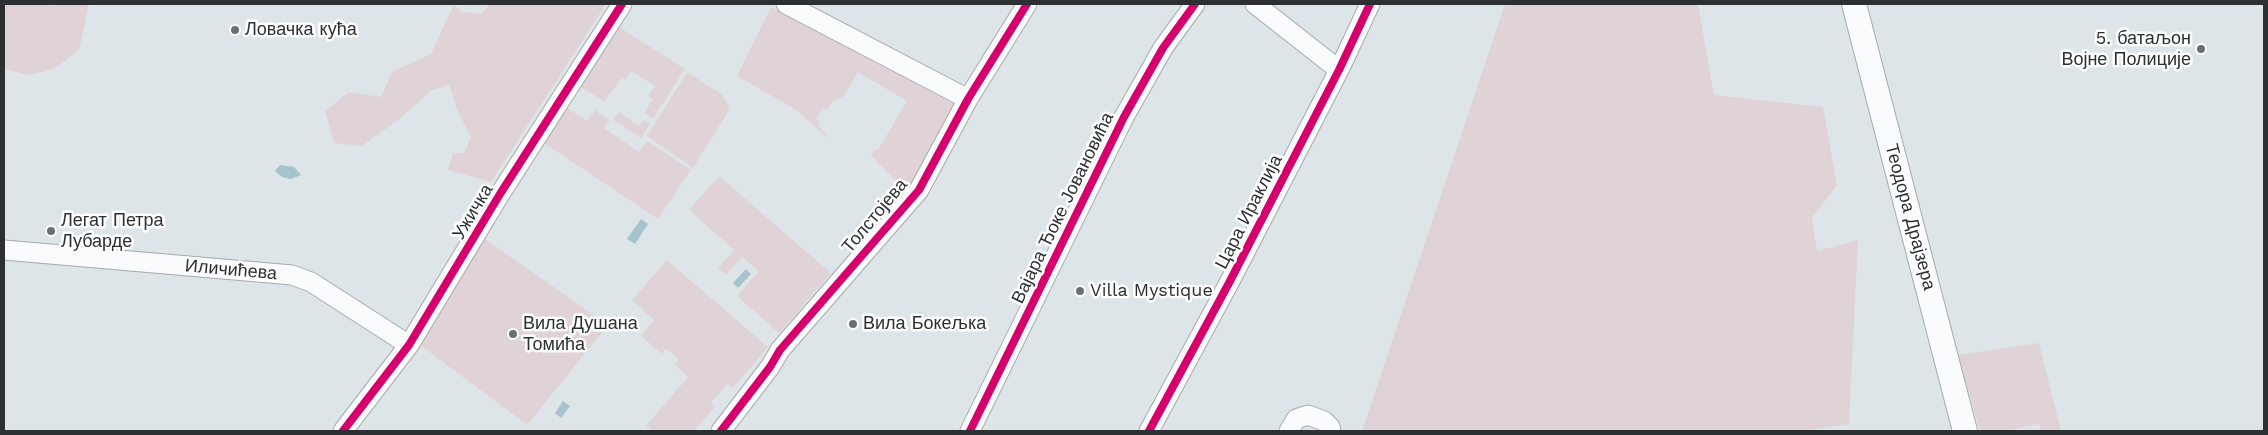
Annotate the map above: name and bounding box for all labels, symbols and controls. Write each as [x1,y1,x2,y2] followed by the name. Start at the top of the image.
[245,19,357,41] place label: Ловачка кућа
[229,24,241,36] marker: Ловачка кућа
[2061,28,2191,70] place label: 5. батаљон Војне Полиције
[2195,43,2207,55] marker: 5. батаљон Војне Полиције
[1007,109,1119,307] street label: Вајара Ђоке Јовановића
[1880,141,1940,293] street label: Теодора Драјзера
[1211,151,1287,273] street label: Цара Ираклија
[838,175,912,257] street label: Толстојева
[448,180,498,244] street label: Ужичка
[61,210,164,252] place label: Легат Петра Лубарде
[45,225,57,237] marker: Легат Петра Лубарде
[184,255,278,285] street label: Иличићева
[1090,280,1213,302] place label: Villa Mystique
[1074,285,1086,297] marker: Villa Mystique
[523,313,638,356] place label: Вила Душана Томића
[863,313,986,335] place label: Вила Бокељка
[847,318,859,330] marker: Вила Бокељка
[507,328,519,340] marker: Вила Душана Томића

